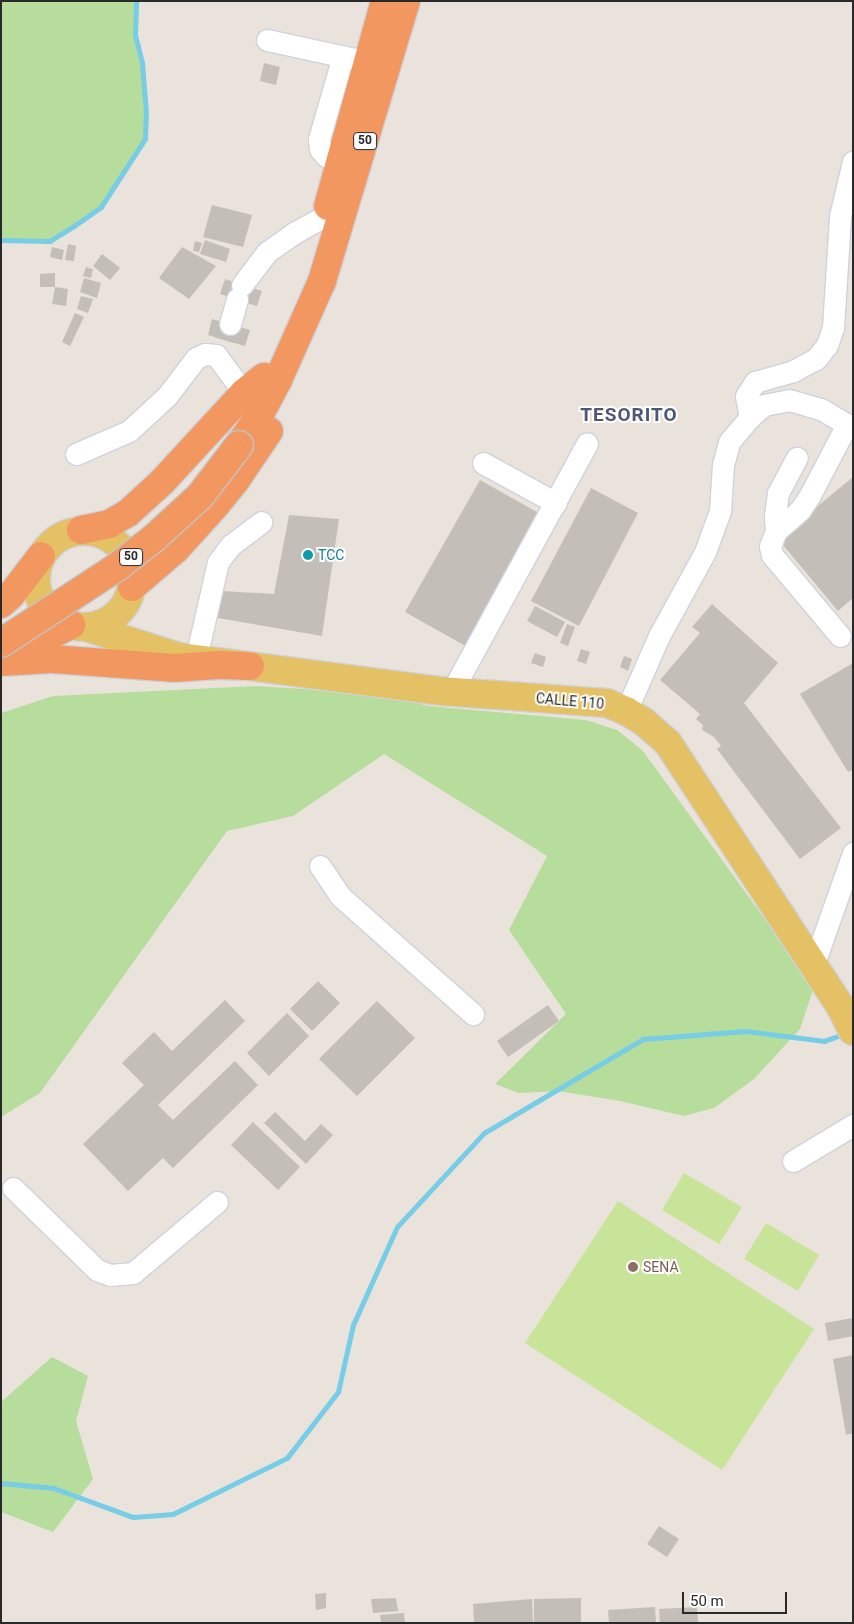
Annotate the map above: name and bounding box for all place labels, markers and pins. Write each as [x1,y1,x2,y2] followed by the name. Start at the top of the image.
[318,547,344,563] place label: TCC
[302,549,314,561] marker: TCC
[643,1259,679,1275] place label: SENA
[627,1261,639,1273] marker: SENA

